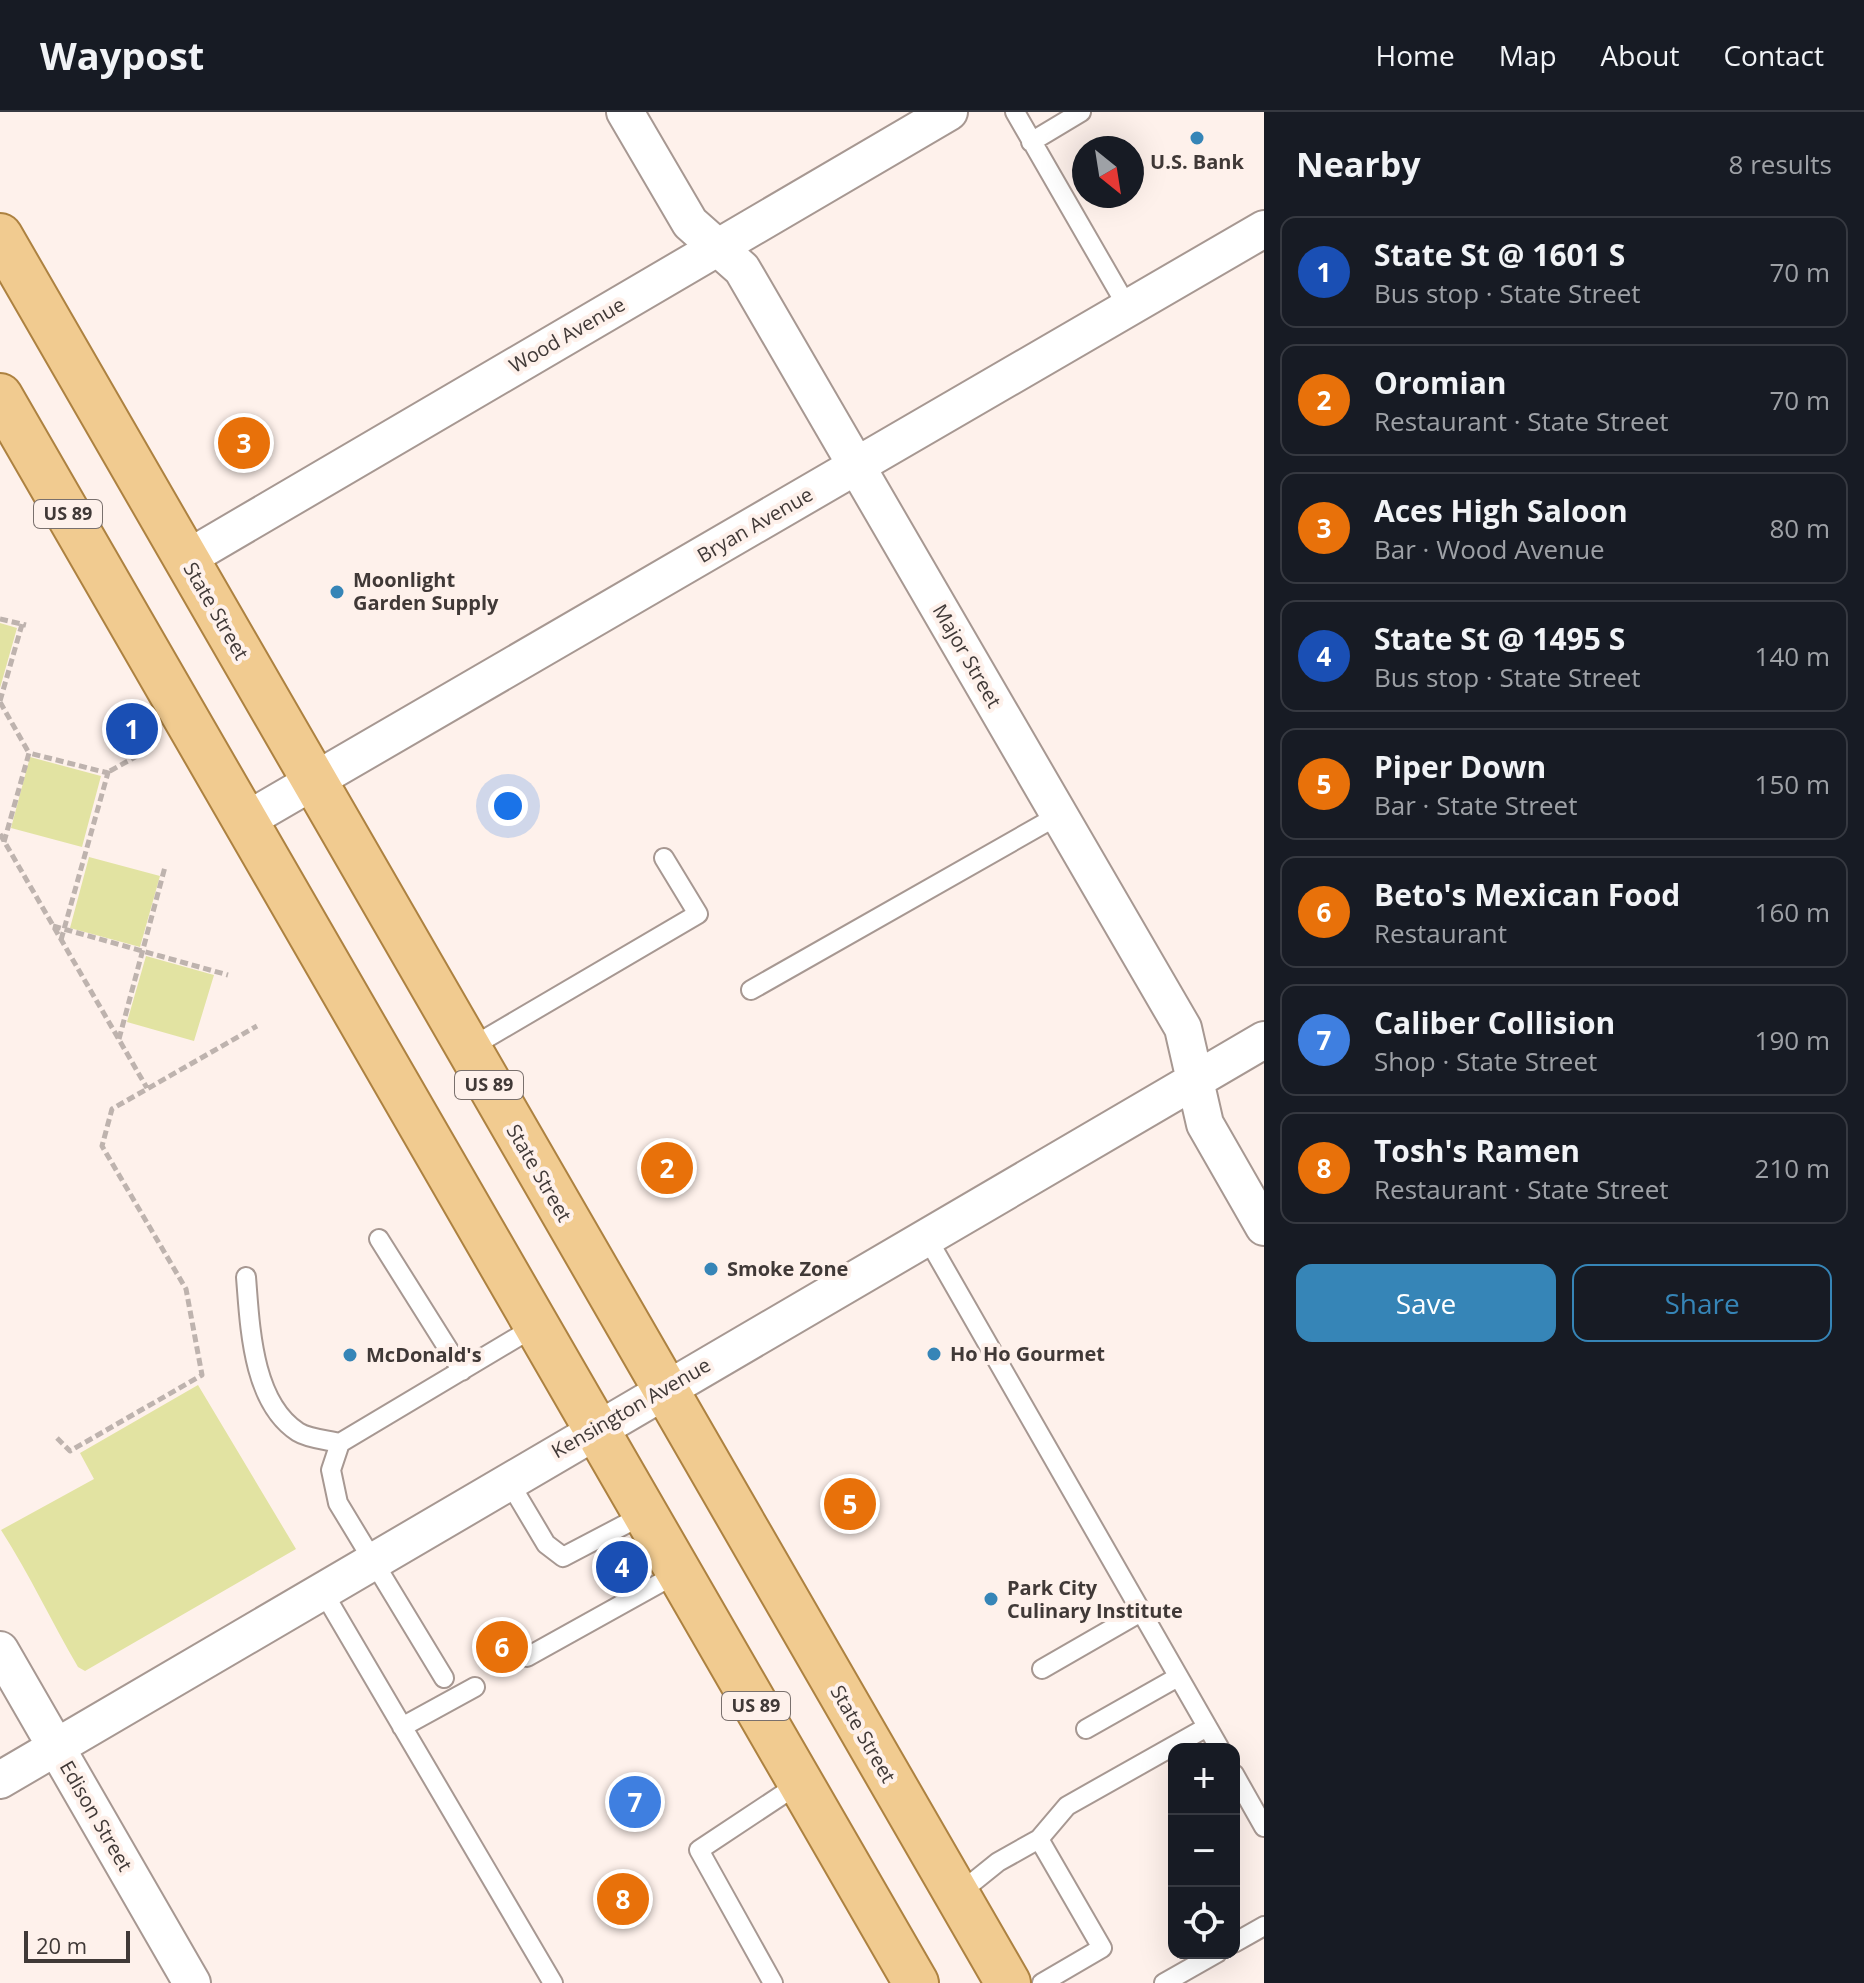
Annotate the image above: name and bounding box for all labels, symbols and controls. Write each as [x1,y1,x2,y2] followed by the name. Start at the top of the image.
[40,29,204,81] text: Waypost
[1376,36,1455,74] text: Home
[1499,36,1557,74] text: Map
[1601,36,1679,74] text: About
[1723,36,1824,74] text: Contact
[1188,129,1206,147] marker: U.S. Bank
[1072,136,1144,208] north arrow
[1296,141,1421,187] text: Nearby
[1729,146,1832,182] text: 8 results
[1150,148,1244,175] place label: U.S. Bank
[1374,234,1625,275] text: State St @ 1601 S
[1317,254,1331,290] text: 1
[1769,254,1830,290] text: 70 m
[1374,275,1641,311] text: Bus stop · State Street
[504,290,630,379] street label: Wood Avenue
[1374,362,1507,403] text: Oromian
[1317,382,1331,418] text: 2
[1769,382,1830,418] text: 70 m
[1374,403,1669,439] text: Restaurant · State Street
[218,413,270,473] pin: 3
[692,481,818,569] street label: Bryan Avenue
[1374,490,1628,531] text: Aces High Saloon
[34,500,102,528] road number: US 89
[1317,510,1331,546] text: 3
[1769,510,1830,546] text: 80 m
[1374,531,1605,567] text: Bar · Wood Avenue
[178,557,255,665] street label: State Street
[353,566,499,616] place label: Moonlight Garden Supply
[328,583,346,601] marker: Moonlight Garden Supply
[927,599,1008,712] street label: Major Street
[1374,618,1625,659] text: State St @ 1495 S
[1317,638,1331,674] text: 4
[1755,638,1830,674] text: 140 m
[1374,659,1641,695] text: Bus stop · State Street
[106,699,158,759] pin: 1
[1374,746,1546,787] text: Piper Down
[1317,766,1331,802] text: 5
[1755,766,1830,802] text: 150 m
[488,786,528,826] your location
[1374,787,1577,823] text: Bar · State Street
[1374,874,1680,915] text: Beto's Mexican Food
[1317,894,1331,930] text: 6
[1755,894,1830,930] text: 160 m
[1374,915,1507,951] text: Restaurant
[1374,1002,1615,1043] text: Caliber Collision
[1317,1022,1331,1058] text: 7
[1755,1022,1830,1058] text: 190 m
[1374,1043,1597,1079] text: Shop · State Street
[455,1071,523,1099] road number: US 89
[501,1119,578,1227] street label: State Street
[1374,1130,1580,1171] text: Tosh's Ramen
[641,1138,693,1198] pin: 2
[1317,1150,1331,1186] text: 8
[1755,1150,1830,1186] text: 210 m
[1374,1171,1669,1207] text: Restaurant · State Street
[727,1255,848,1282] place label: Smoke Zone
[702,1260,720,1278] marker: Smoke Zone
[1296,1264,1556,1342] button: Save
[1572,1264,1832,1342] button: Share
[950,1340,1105,1367] place label: Ho Ho Gourmet
[366,1341,482,1368] place label: McDonald's
[925,1345,943,1363] marker: Ho Ho Gourmet
[341,1346,359,1364] marker: McDonald's
[546,1351,715,1464] street label: Kensington Avenue
[824,1474,876,1534] pin: 5
[596,1537,648,1597] pin: 4
[1007,1574,1183,1624] place label: Park City Culinary Institute
[982,1590,1000,1608] marker: Park City Culinary Institute
[476,1617,528,1677] pin: 6
[825,1680,902,1788] street label: State Street
[722,1692,790,1720] road number: US 89
[1168,1743,1240,1959] map controls
[1168,1743,1240,1815] button: +
[54,1756,139,1876] street label: Edison Street
[609,1772,661,1832] pin: 7
[1168,1815,1240,1887] button: −
[597,1869,649,1929] pin: 8
[1168,1887,1240,1959] button: locate
[24,1927,130,1963] scale bar
[36,1930,87,1960] text: 20 m

